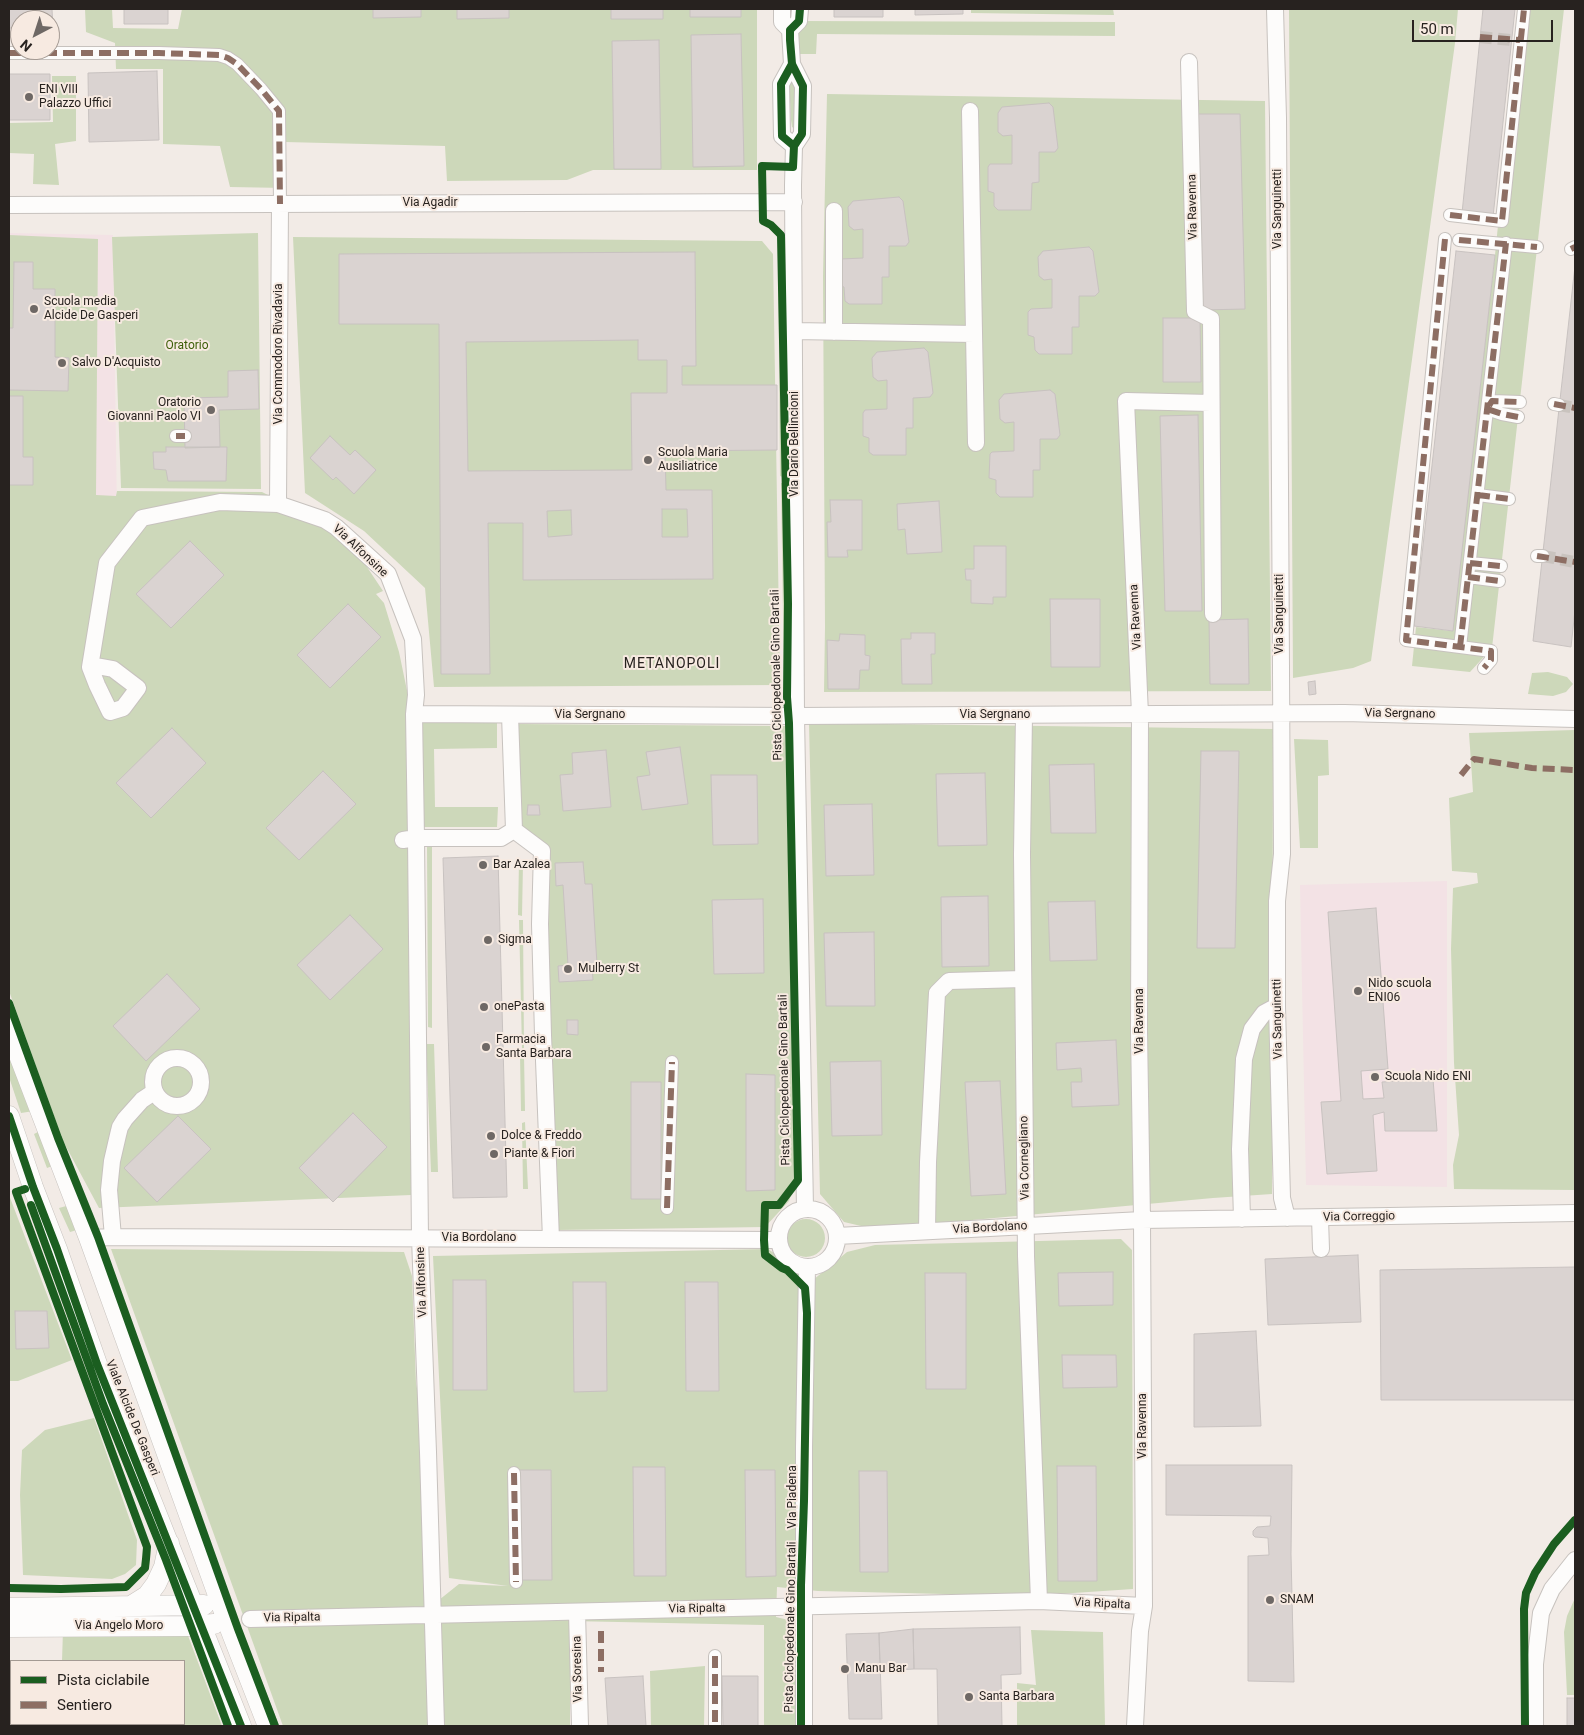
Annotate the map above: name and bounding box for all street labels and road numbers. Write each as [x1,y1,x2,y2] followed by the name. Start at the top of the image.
[1271,169,1285,249] street label: Via Sanguinetti
[1185,174,1201,240] street label: Via Ravenna
[403,196,457,210] street label: Via Agadir
[272,283,286,425] street label: Via Commodoro Rivadavia
[788,391,802,497] street label: Via Dario Bellincioni
[329,522,391,580] street label: Via Alfonsine
[1273,574,1287,654] street label: Via Sanguinetti
[1127,584,1145,650] street label: Via Ravenna
[768,589,786,761] street label: Pista Ciclopedonale Gino Bartali
[1364,706,1436,722] street label: Via Sergnano
[555,708,625,722] street label: Via Sergnano
[960,708,1030,722] street label: Via Sergnano
[1270,979,1286,1059] street label: Via Sanguinetti
[1133,988,1147,1054] street label: Via Ravenna
[776,994,794,1166] street label: Pista Ciclopedonale Gino Bartali
[1017,1116,1033,1200] street label: Via Cornegliano
[1323,1209,1395,1225] street label: Via Correggio
[952,1219,1028,1237] street label: Via Bordolano
[442,1231,516,1245] street label: Via Bordolano
[414,1246,430,1318] street label: Via Alfonsine
[102,1358,162,1478] street label: Viale Alcide De Gasperi
[1136,1393,1150,1459] street label: Via Ravenna
[786,1465,800,1529] street label: Via Piadena
[782,1541,800,1713] street label: Pista Ciclopedonale Gino Bartali
[1073,1595,1131,1613] street label: Via Ripalta
[668,1601,726,1617] street label: Via Ripalta
[263,1610,321,1626] street label: Via Ripalta
[75,1619,163,1633] street label: Via Angelo Moro
[570,1636,586,1702] street label: Via Soresina

